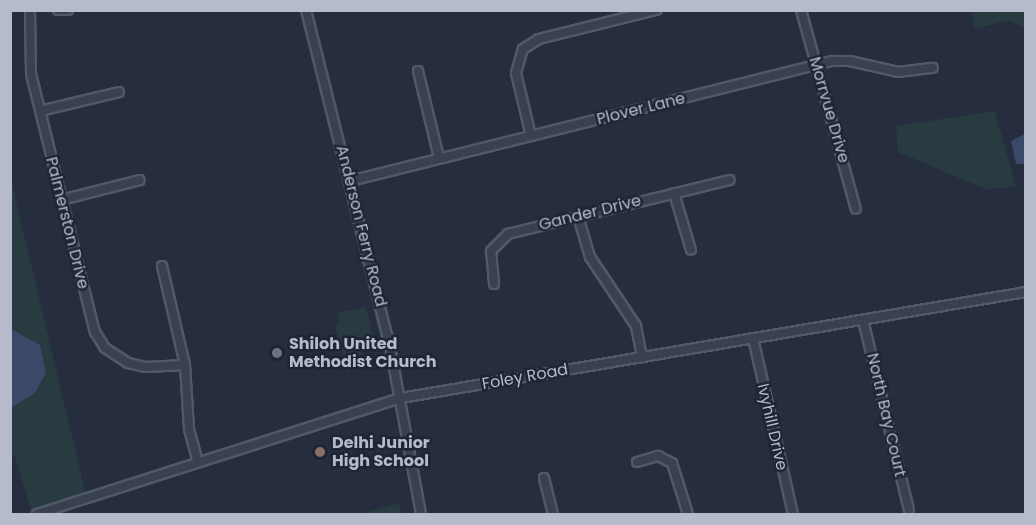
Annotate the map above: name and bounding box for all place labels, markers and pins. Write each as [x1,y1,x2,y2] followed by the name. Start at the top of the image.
[289,334,436,372] place label: Shiloh United Methodist Church
[270,346,284,360] marker: Shiloh United Methodist Church
[332,433,430,471] place label: Delhi Junior High School
[313,445,327,459] marker: Delhi Junior High School

